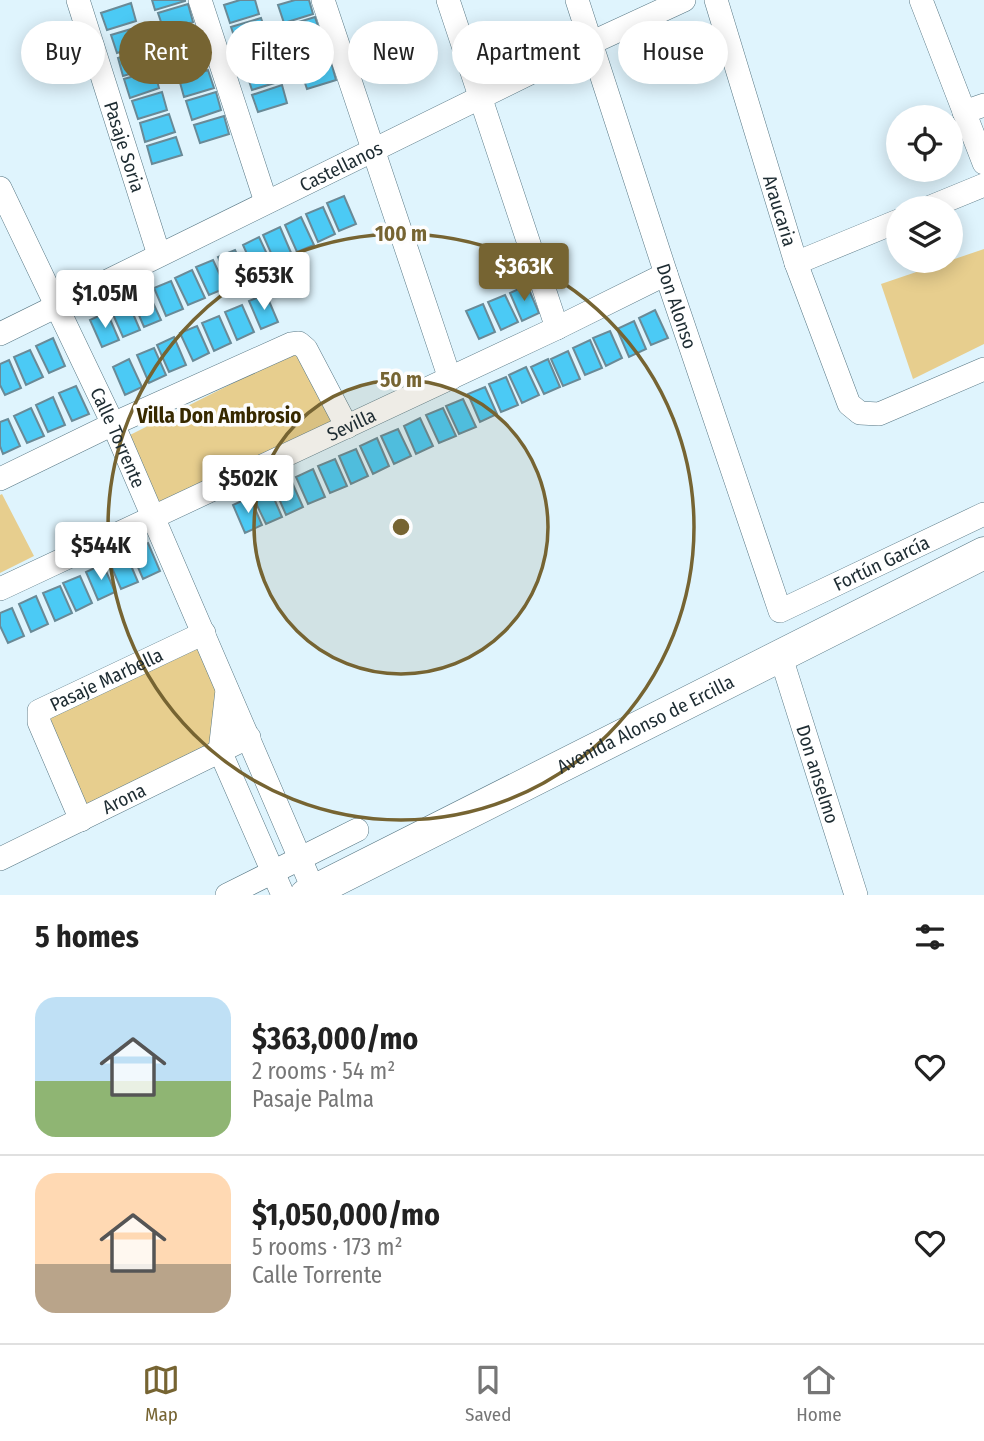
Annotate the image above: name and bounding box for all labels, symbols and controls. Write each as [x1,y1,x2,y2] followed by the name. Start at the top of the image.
[21,21,105,84] chip: Buy
[119,21,212,84] chip: Rent
[226,21,334,84] chip: Filters
[348,21,438,84] chip: New
[452,21,604,84] chip: Apartment
[618,21,728,84] chip: House
[99,99,149,195] street label: Pasaje Soria
[886,105,963,273] map controls
[886,105,963,182] button: locate
[296,136,386,197] street label: Castellanos
[758,172,801,249] street label: Araucaria
[886,196,963,273] button: layers
[375,221,427,247] text: 100 m
[475,244,573,303] pin: $363K
[215,252,313,312] pin: $653K
[495,252,553,280] text: $363K
[235,261,293,289] text: $653K
[651,261,701,352] street label: Don Alonso
[48,270,162,330] pin: $1.05M
[72,279,138,307] text: $1.05M
[380,367,422,393] text: 50 m
[85,384,150,491] street label: Calle Torrente
[136,403,301,429] district label: Villa Don Ambrosio
[323,404,380,446] street label: Sevilla
[199,456,297,515] pin: $502K
[218,464,278,492] text: $502K
[389,515,413,539] centre of rings
[52,522,150,582] pin: $544K
[71,531,131,559] text: $544K
[830,531,933,596] street label: Fortún García
[46,643,167,716] street label: Pasaje Marbella
[553,670,738,779] street label: Avenida Alonso de Ercilla
[791,722,844,826] street label: Don anselmo
[99,778,150,819] street label: Arona
[911,918,949,956] icon: filters
[35,919,139,955] text: 5 homes
[252,1021,418,1057] text: $363,000/mo
[91,1025,175,1109] icon: home
[911,1048,949,1086] icon: heart
[252,1057,395,1085] text: 2 rooms · 54 m²
[252,1085,374,1113] text: Pasaje Palma
[252,1197,440,1233] text: $1,050,000/mo
[91,1201,175,1285] icon: home
[911,1224,949,1262] icon: heart
[252,1233,403,1261] text: 5 rooms · 173 m²
[252,1261,382,1289] text: Calle Torrente
[142,1361,180,1426] tab: Map
[465,1361,511,1426] tab: Saved
[796,1361,842,1426] tab: Home

